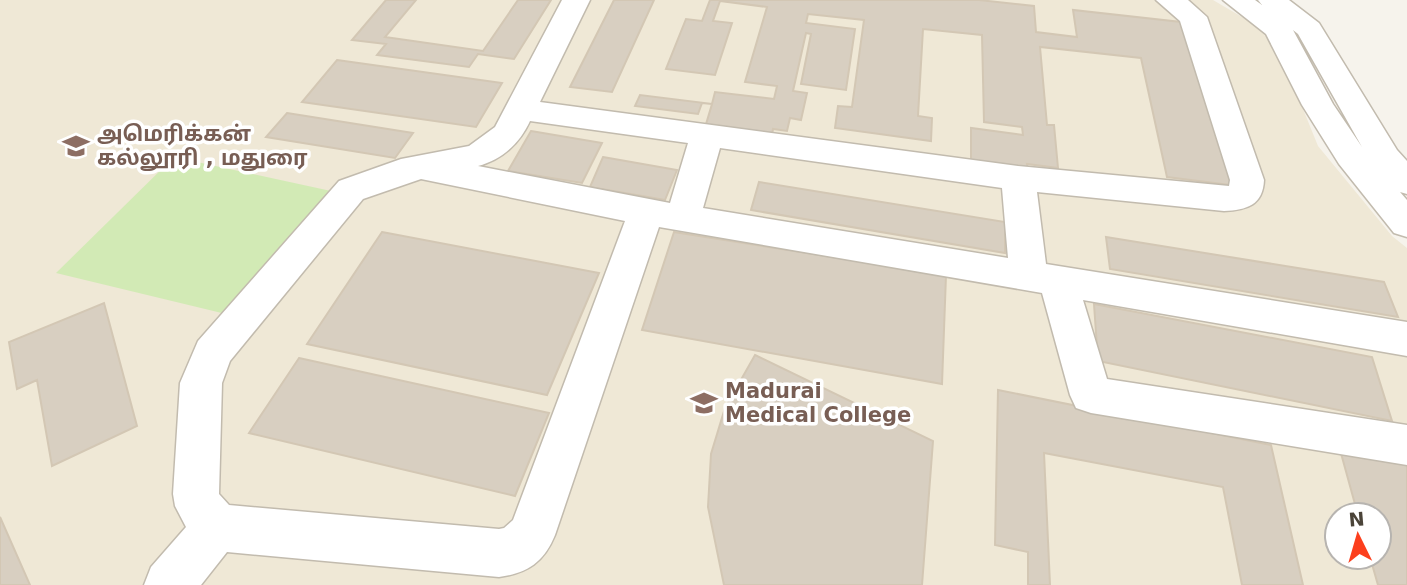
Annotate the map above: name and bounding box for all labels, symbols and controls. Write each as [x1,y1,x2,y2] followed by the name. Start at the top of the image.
[97,122,308,172] place label: அமெரிக்கன் கல்லூரி , மதுரை
[61,131,91,161] school or university icon: அமெரிக்கன் கல்லூரி , மதுரை
[725,379,911,427] place label: Madurai Medical College
[689,388,719,418] school or university icon: Madurai Medical College
[1323,501,1393,571] north arrow
[1348,507,1365,531] text: N

